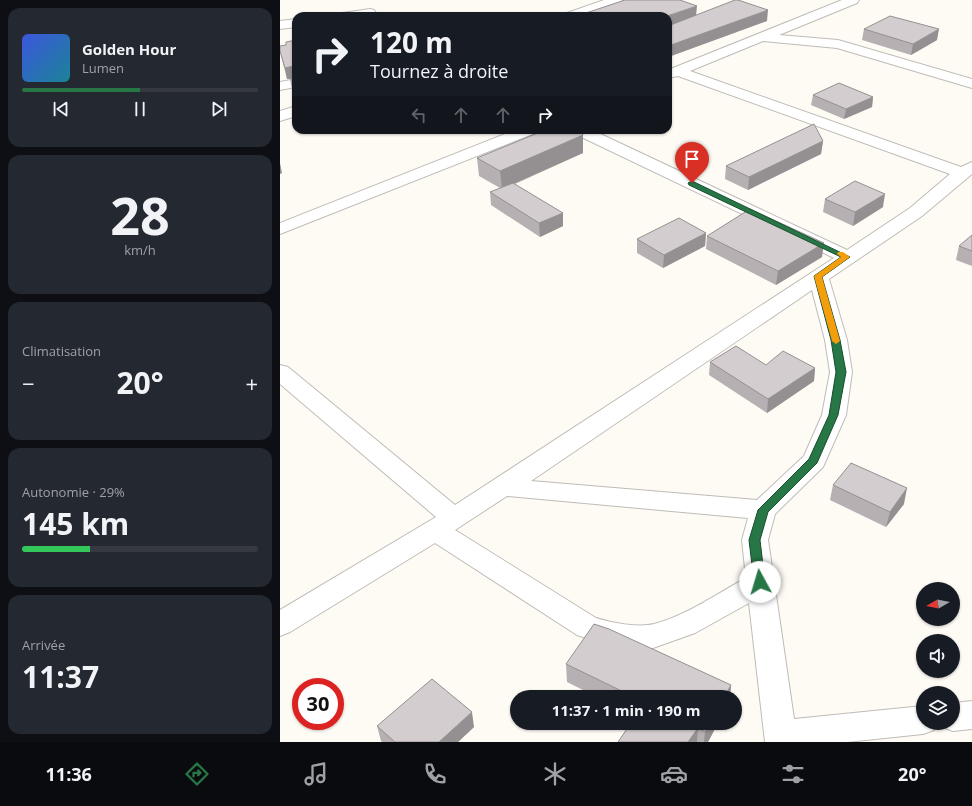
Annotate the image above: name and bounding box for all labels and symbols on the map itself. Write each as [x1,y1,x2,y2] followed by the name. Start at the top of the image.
[675,142,709,183] pin
[739,561,781,603] position arrow
[916,582,960,626] north arrow
[292,678,344,730] speed limit sign: 30

